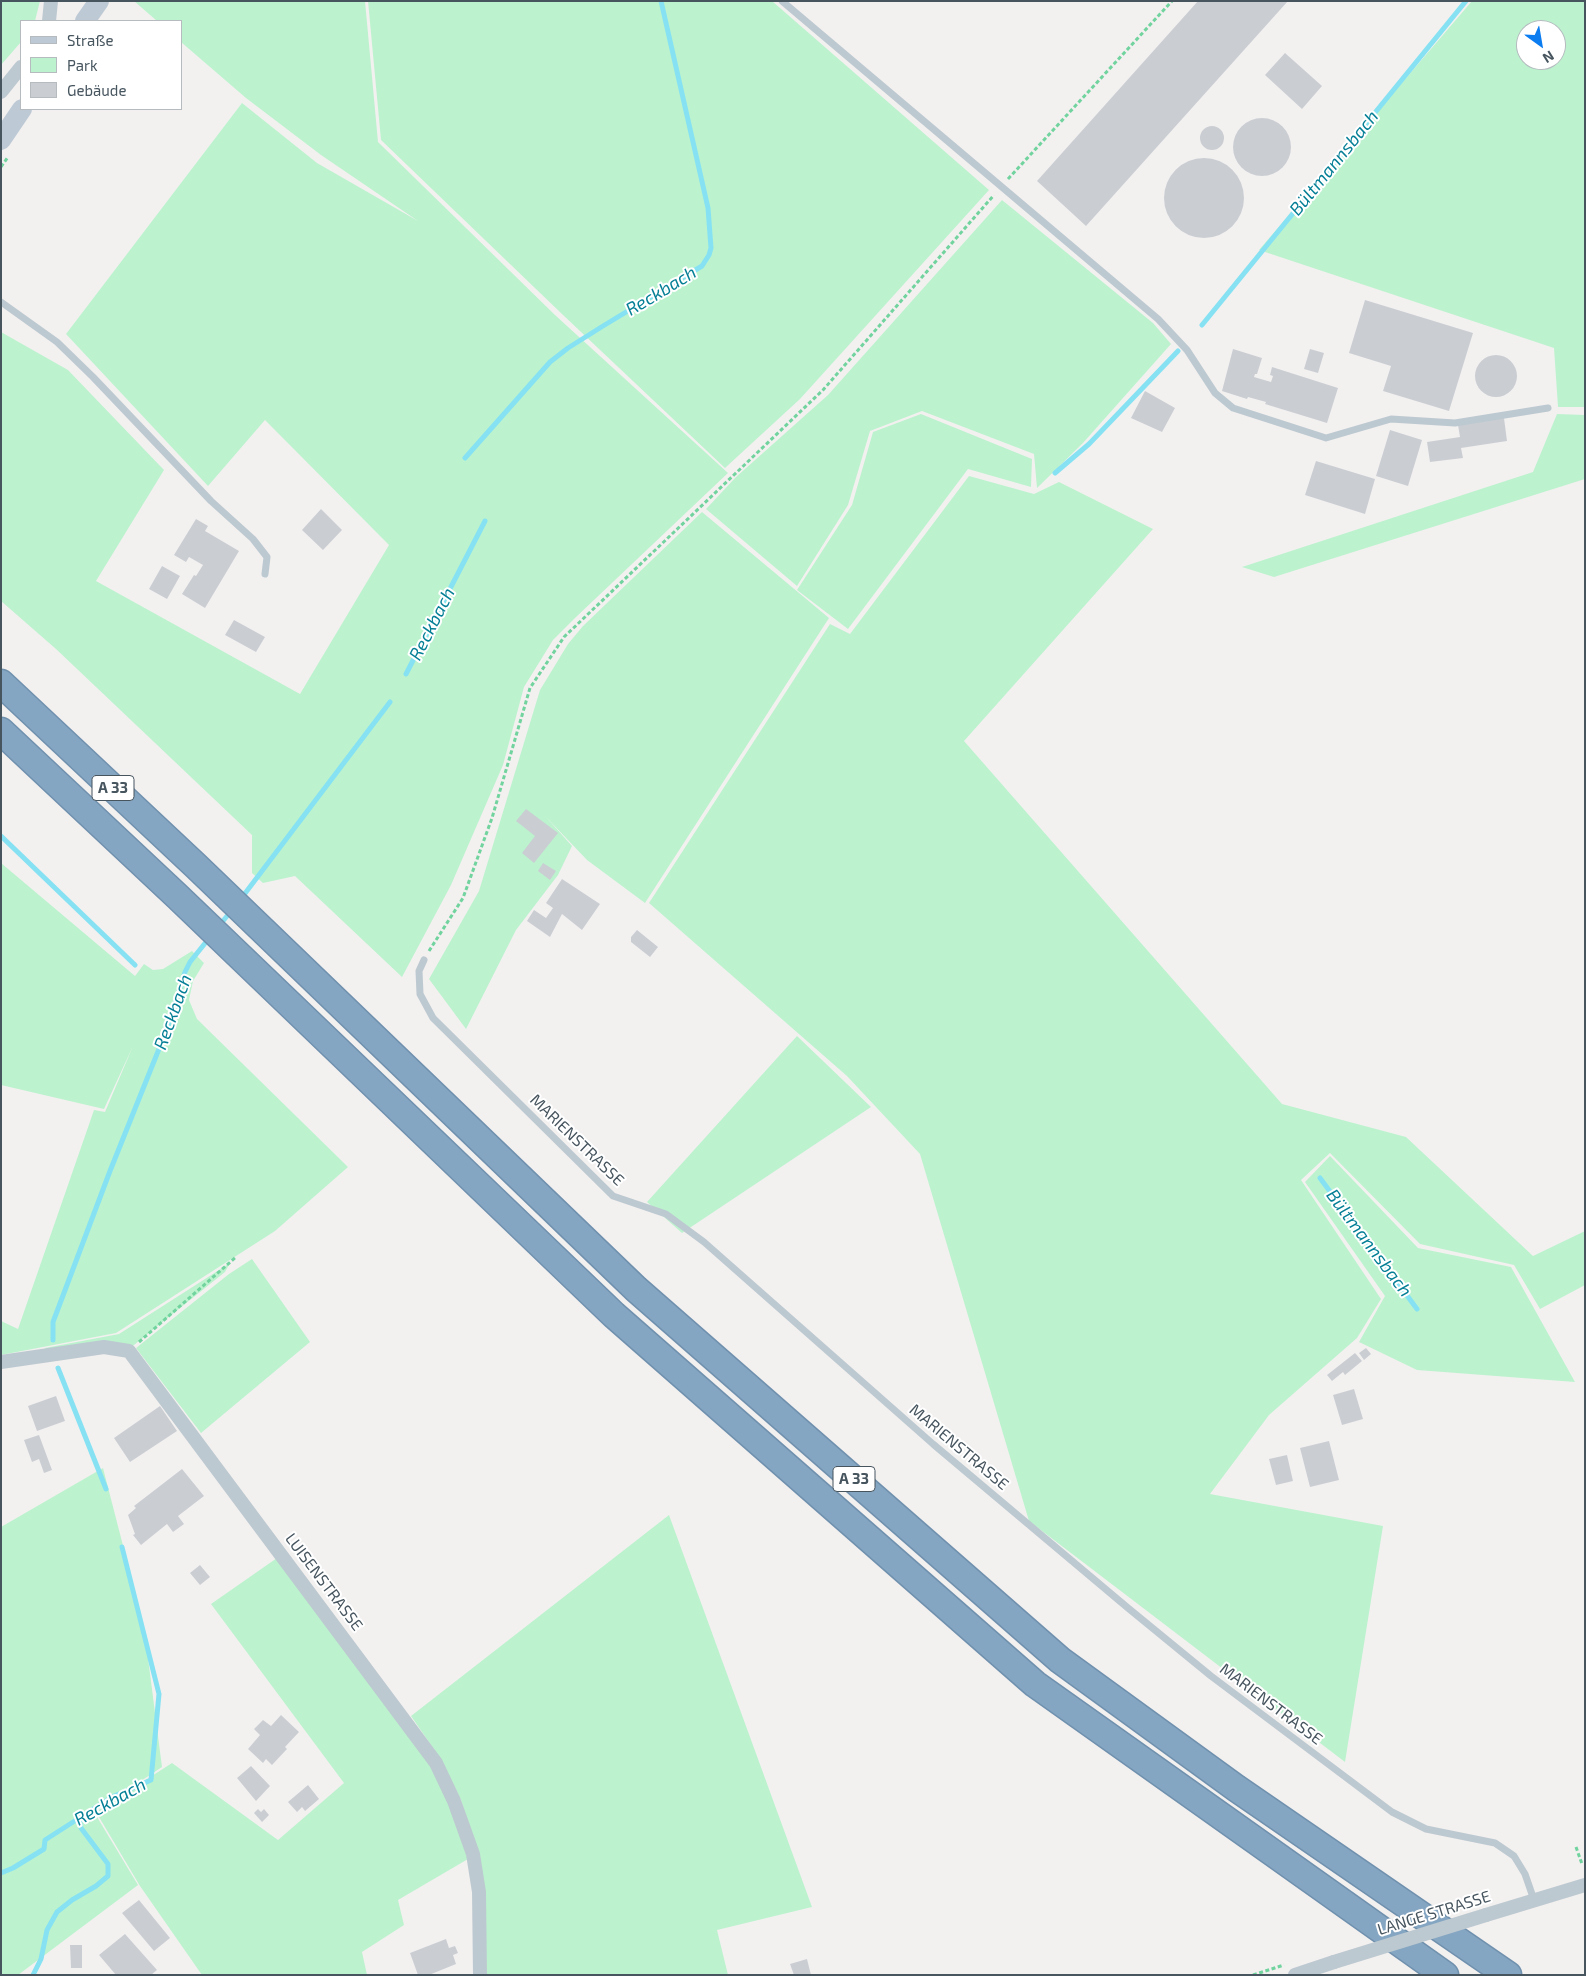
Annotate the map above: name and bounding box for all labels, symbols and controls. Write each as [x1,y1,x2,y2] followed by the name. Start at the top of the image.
[20,20,182,110] legend
[1516,20,1566,70] north arrow
[67,31,113,49] text: Straße
[1540,47,1557,67] text: N
[67,56,98,74] text: Park
[67,81,126,99] text: Gebäude
[1285,106,1383,220] water label: Bültmannsbach
[622,262,700,320] water label: Reckbach
[405,584,459,664] water label: Reckbach
[92,776,134,800] road number: A 33
[149,971,197,1053] water label: Reckbach
[526,1090,628,1190] street label: MARIENSTRASSE
[1322,1185,1416,1301] water label: Bültmannsbach
[906,1400,1012,1494] street label: MARIENSTRASSE
[833,1466,875,1492] road number: A 33
[281,1529,367,1635] street label: LUISENSTRASSE
[1216,1659,1326,1749] street label: MARIENSTRASSE
[70,1774,150,1830] water label: Reckbach
[1375,1887,1493,1939] street label: LANGE STRASSE

